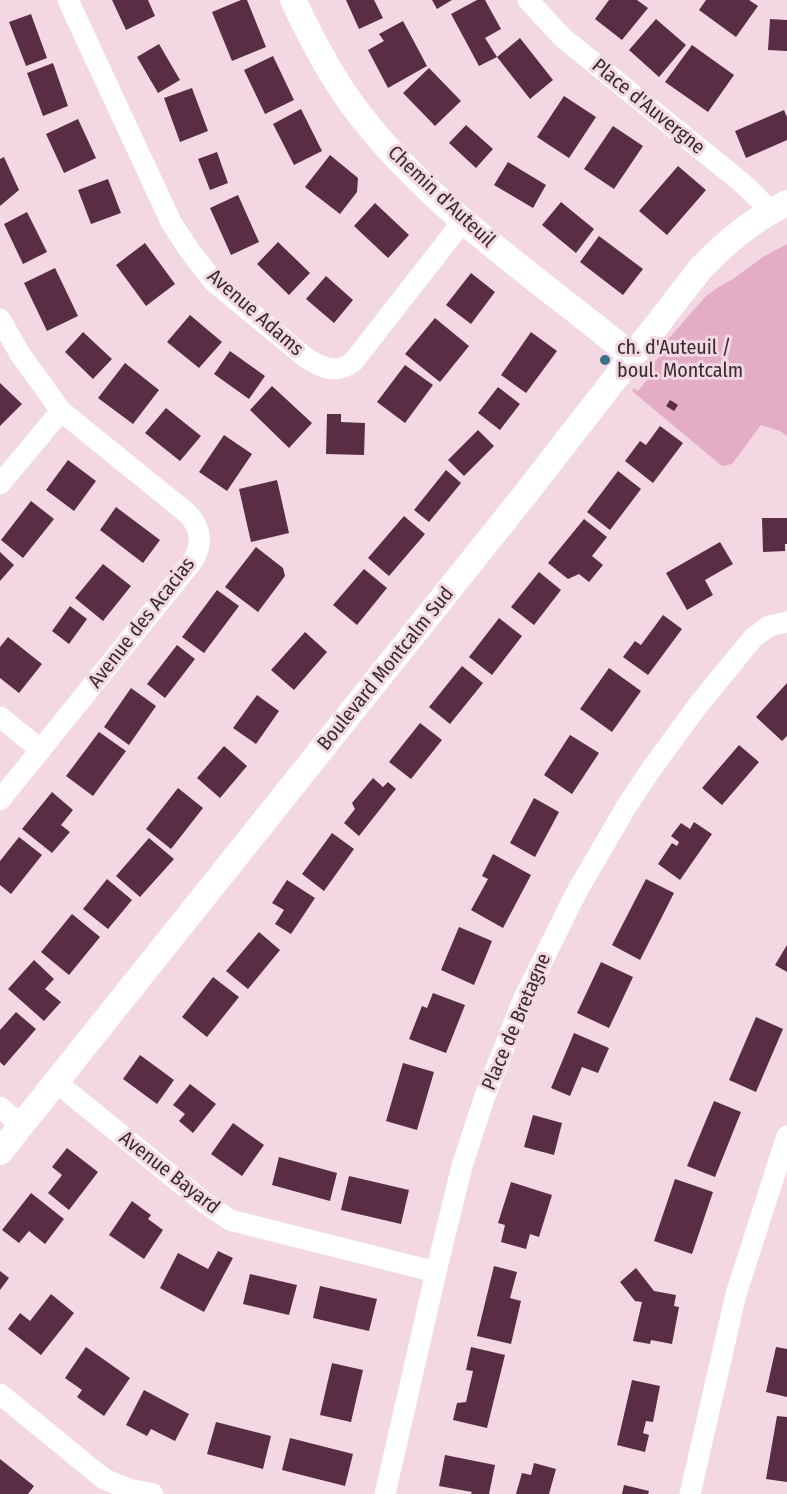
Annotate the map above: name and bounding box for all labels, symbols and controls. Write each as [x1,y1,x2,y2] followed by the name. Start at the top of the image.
[587,54,709,160] street label: Place d'Auvergne
[382,141,500,253] street label: Chemin d'Auteuil
[202,265,308,361] street label: Avenue Adams
[617,336,743,383] place label: ch. d'Auteuil / boul. Montcalm
[598,353,612,367] marker: ch. d'Auteuil / boul. Montcalm
[84,553,200,693] street label: Avenue des Acacias
[313,583,459,755] street label: Boulevard Montcalm Sud
[477,950,557,1094] street label: Place de Bretagne
[114,1126,224,1220] street label: Avenue Bayard

